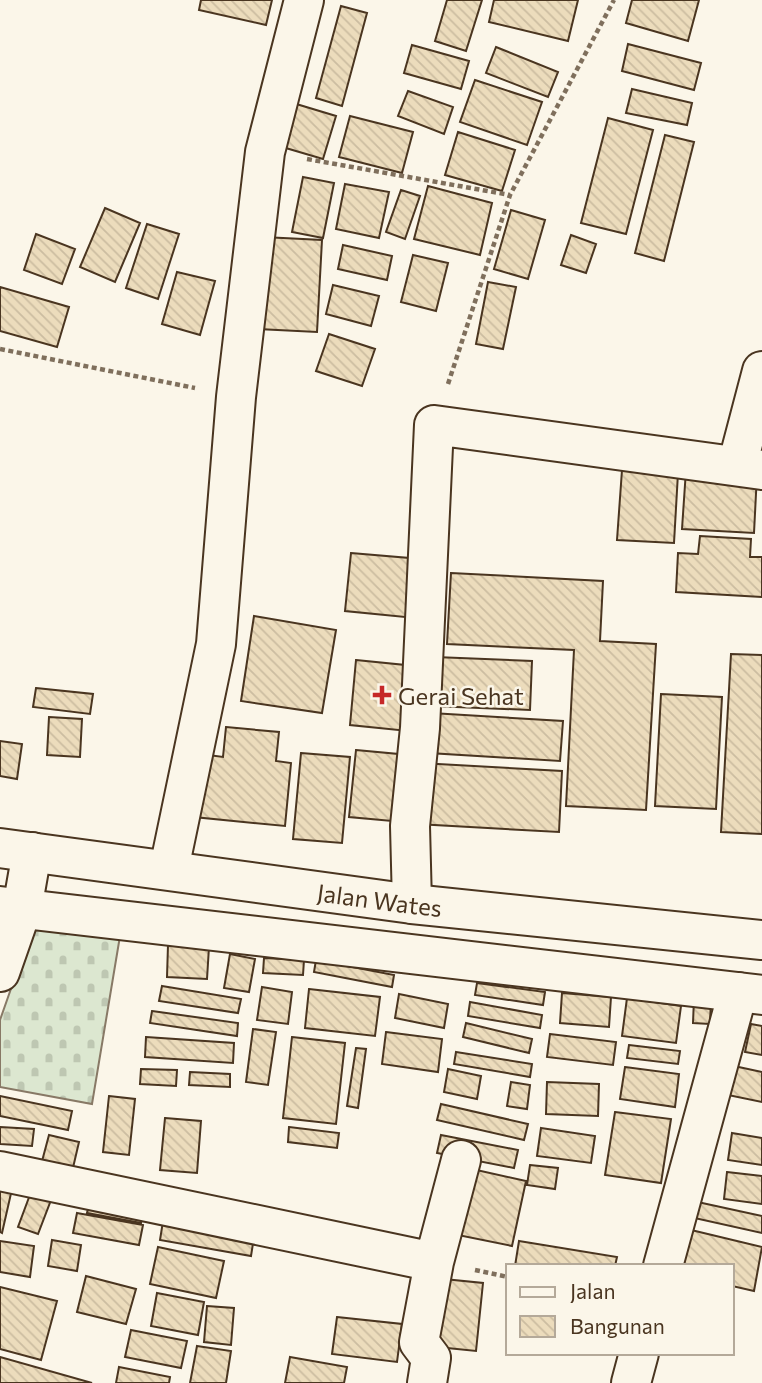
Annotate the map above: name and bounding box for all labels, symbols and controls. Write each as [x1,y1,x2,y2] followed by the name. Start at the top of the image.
[398,681,524,710] place label: Gerai Sehat
[372,685,392,705] marker: Gerai Sehat
[315,877,443,921] street label: Jalan Wates
[506,1264,734,1355] legend
[570,1278,615,1303] text: Jalan
[570,1313,665,1338] text: Bangunan

